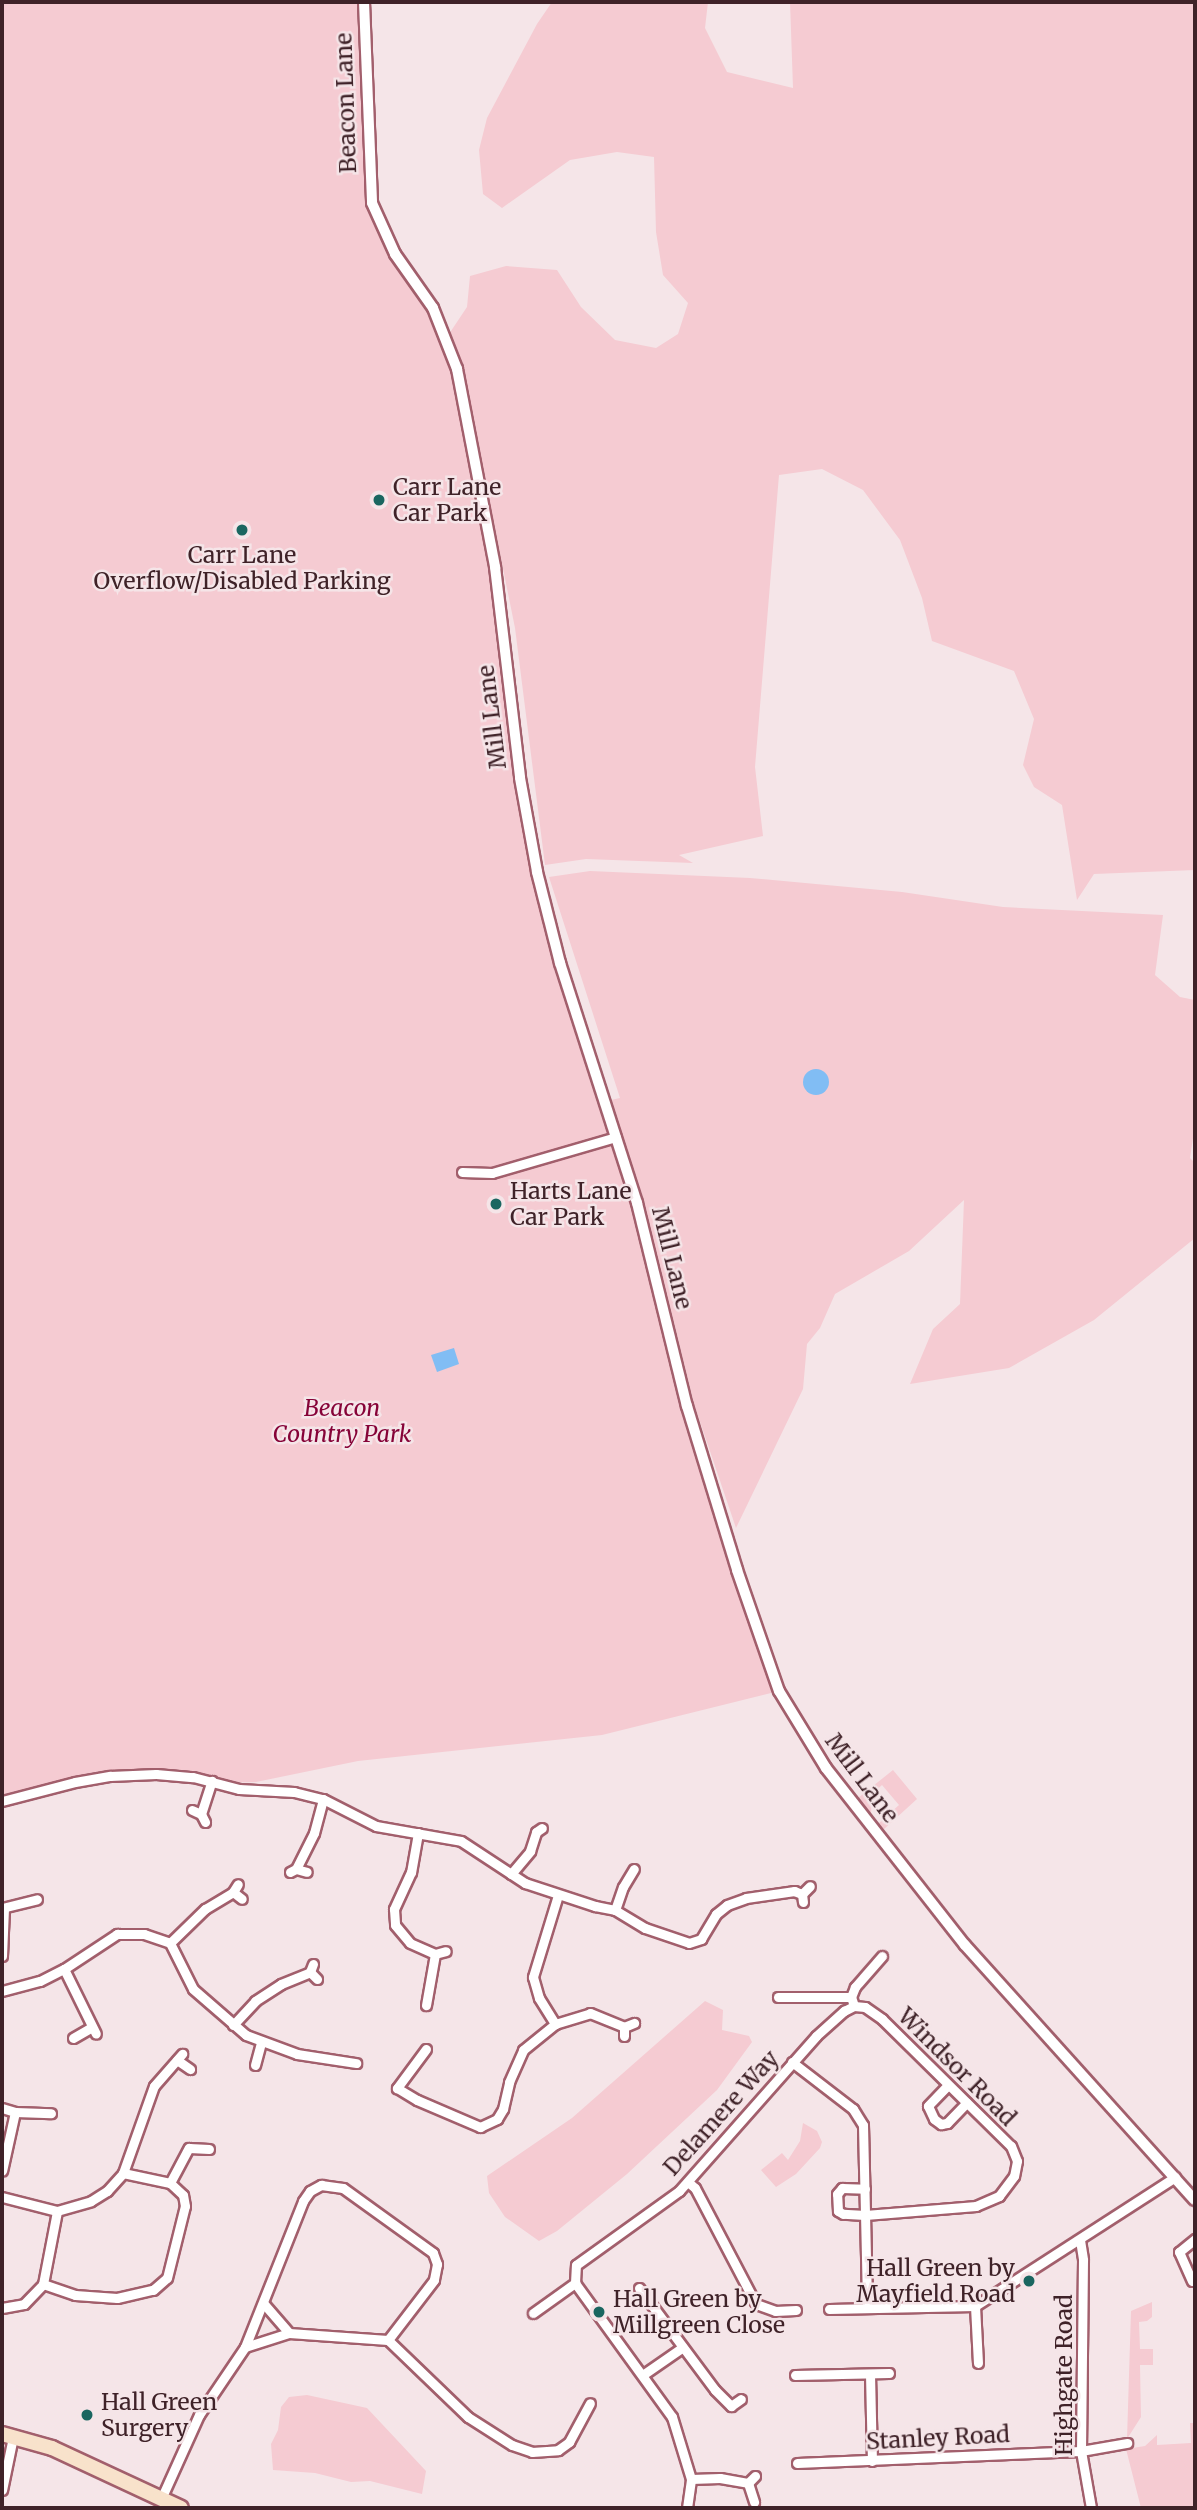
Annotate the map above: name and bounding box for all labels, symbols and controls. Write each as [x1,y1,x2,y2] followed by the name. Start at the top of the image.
[330,32,362,174] street label: Beacon Lane
[393,473,501,527] place label: Carr Lane Car Park
[371,492,387,508] marker: Carr Lane Car Park
[234,522,250,538] marker: Carr Lane Overflow/Disabled Parking
[93,541,391,595] place label: Carr Lane Overflow/Disabled Parking
[472,663,512,771] street label: Mill Lane
[510,1177,631,1231] place label: Harts Lane Car Park
[488,1196,504,1212] marker: Harts Lane Car Park
[646,1204,698,1312] street label: Mill Lane
[273,1394,411,1448] park label: Beacon Country Park
[820,1728,904,1828] street label: Mill Lane
[892,2002,1022,2132] street label: Windsor Road
[658,2045,784,2181] street label: Delamere Way
[856,2254,1015,2308] place label: Hall Green by Mayfield Road
[1021,2273,1037,2289] marker: Hall Green by Mayfield Road
[613,2285,785,2339] place label: Hall Green by Millgreen Close
[1050,2294,1078,2456] street label: Highgate Road
[591,2304,607,2320] marker: Hall Green by Millgreen Close
[101,2388,217,2442] place label: Hall Green Surgery
[79,2407,95,2423] marker: Hall Green Surgery
[865,2420,1011,2456] street label: Stanley Road

